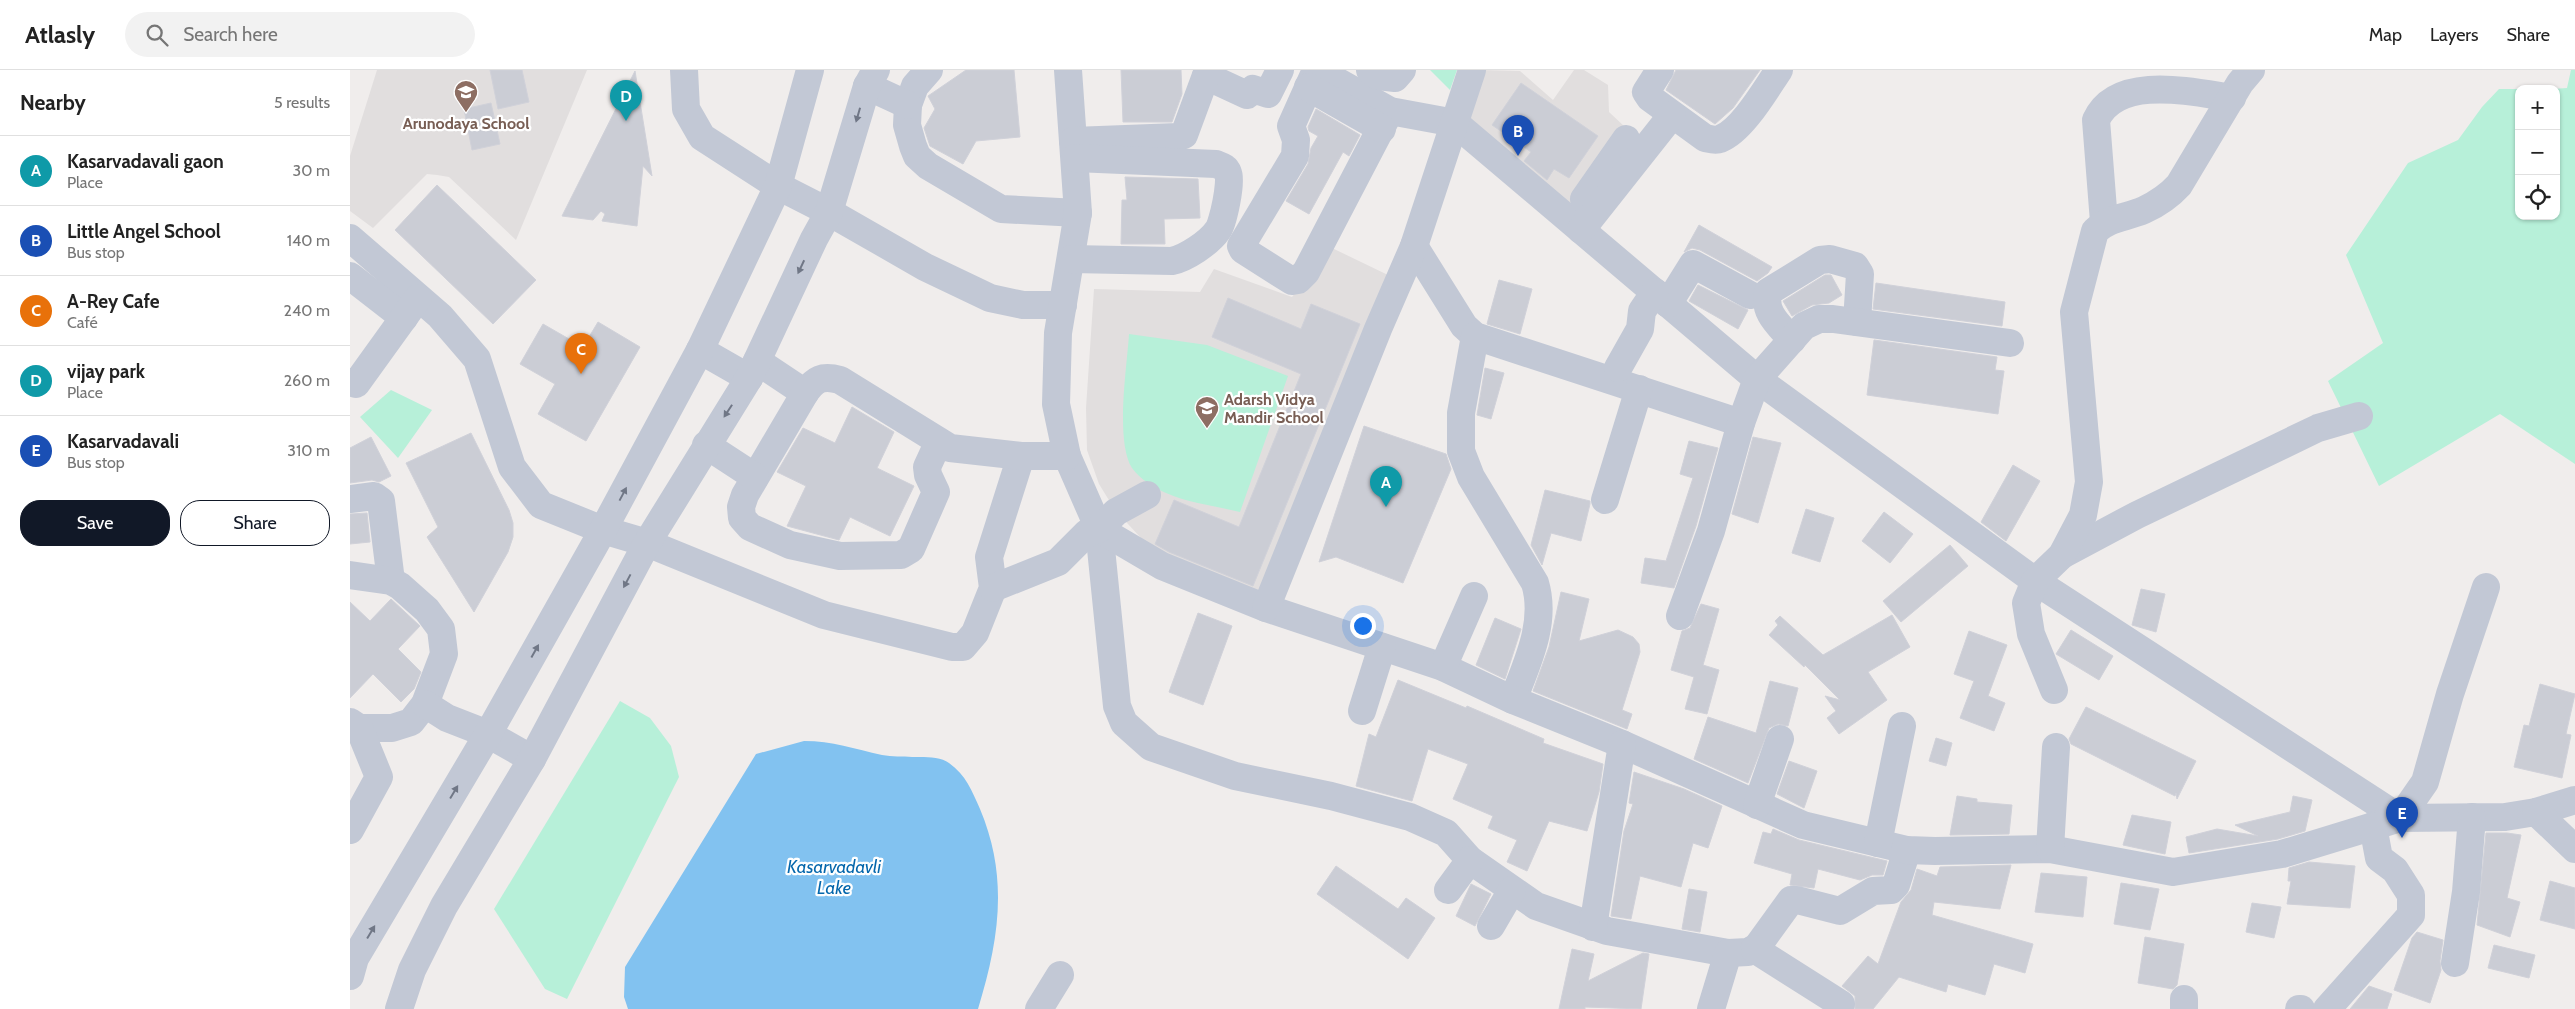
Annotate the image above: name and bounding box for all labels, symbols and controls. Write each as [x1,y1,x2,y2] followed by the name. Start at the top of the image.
[125,12,475,57] search box
[25,20,95,49] text: Atlasly
[143,21,171,49] icon: search
[183,23,278,46] text: Search here
[2369,24,2402,46] text: Map
[2430,24,2479,46] text: Layers
[2507,24,2550,46] text: Share
[453,79,479,113] school or university icon: Arunodaya School
[610,80,642,121] pin: D
[2515,85,2560,220] map controls
[2515,85,2560,130] button: +
[20,90,86,115] text: Nearby
[274,93,330,112] text: 5 results
[853,108,861,123] one-way arrow
[403,114,529,133] place label: Arunodaya School
[1502,115,1534,156] pin: B
[2515,130,2560,175] button: −
[67,150,224,173] text: Kasarvadavali gaon
[31,161,41,180] text: A
[293,161,330,180] text: 30 m
[67,173,103,192] text: Place
[2515,175,2560,220] button: locate
[67,220,221,243] text: Little Angel School
[31,231,41,250] text: B
[287,231,330,250] text: 140 m
[67,243,125,262] text: Bus stop
[797,260,805,274] one-way arrow
[67,290,160,313] text: A-Rey Cafe
[31,301,41,320] text: C
[284,301,330,320] text: 240 m
[67,313,98,332] text: Café
[565,333,597,374] pin: C
[67,360,145,383] text: vijay park
[30,371,42,390] text: D
[284,371,330,390] text: 260 m
[67,383,103,402] text: Place
[1224,390,1324,427] place label: Adarsh Vidya Mandir School
[1194,395,1220,429] school or university icon: Adarsh Vidya Mandir School
[723,405,732,418] one-way arrow
[67,430,179,453] text: Kasarvadavali
[31,441,41,460] text: E
[287,441,330,460] text: 310 m
[67,453,125,472] text: Bus stop
[1370,466,1402,507] pin: A
[618,487,627,501] one-way arrow
[20,500,170,546] button: Save
[180,500,330,546] button: Share
[623,574,631,588] one-way arrow
[1350,613,1376,639] your location
[531,644,539,659] one-way arrow
[449,786,458,799] one-way arrow
[2386,797,2418,838] pin: E
[787,856,882,899] water label: Kasarvadavli Lake
[367,924,375,939] one-way arrow

